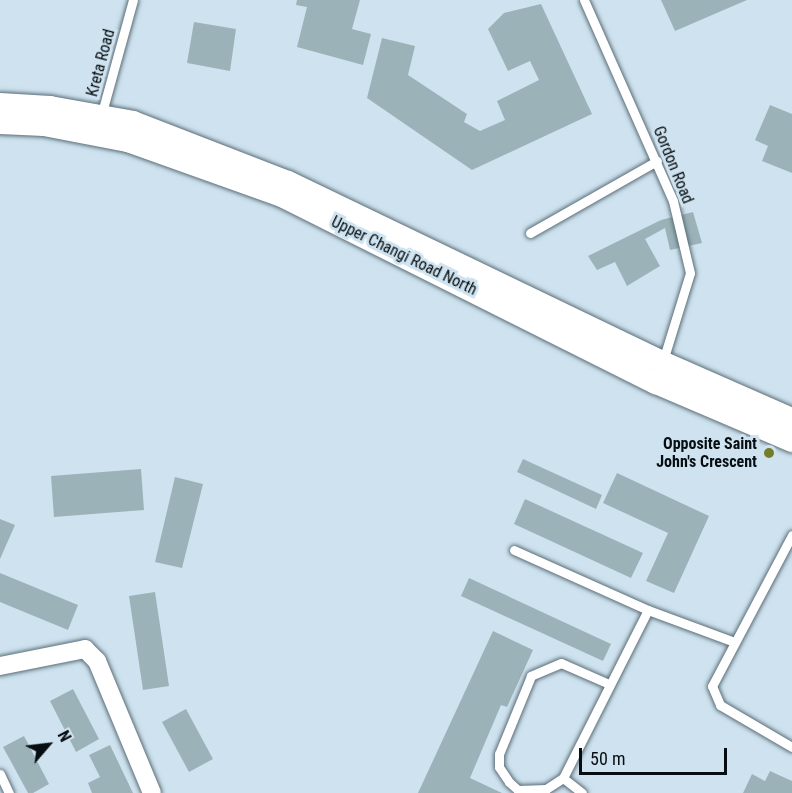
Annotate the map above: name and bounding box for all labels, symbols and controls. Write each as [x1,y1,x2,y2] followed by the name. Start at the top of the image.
[83,27,119,99] street label: Kreta Road
[649,124,697,206] street label: Gordon Road
[328,212,480,300] street label: Upper Changi Road North
[656,434,757,472] place label: Opposite Saint John's Crescent
[762,446,776,460] marker: Opposite Saint John's Crescent
[18,715,78,775] north arrow
[54,728,75,745] text: N
[582,736,730,774] scale bar
[590,748,625,769] text: 50 m

